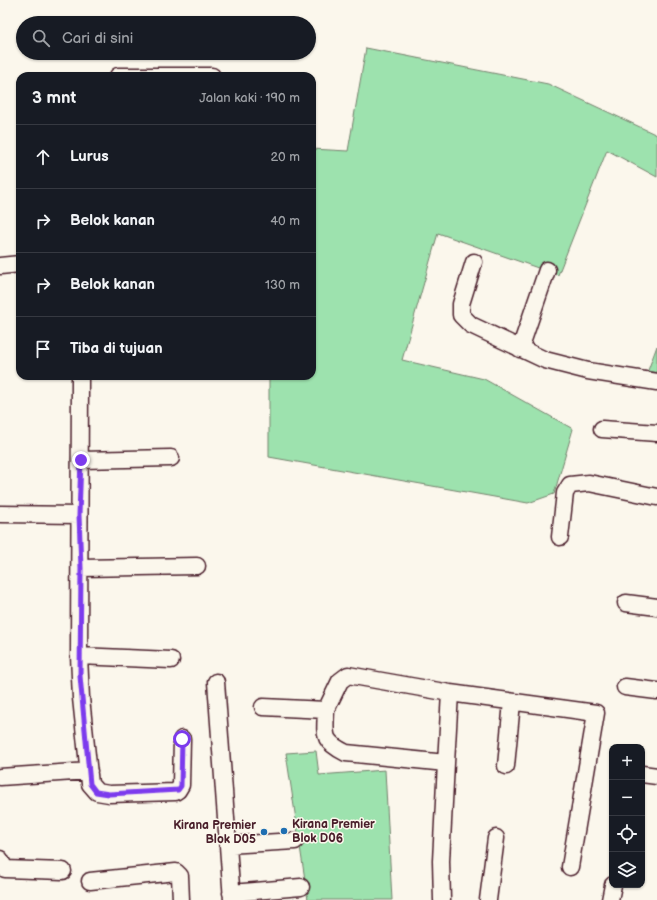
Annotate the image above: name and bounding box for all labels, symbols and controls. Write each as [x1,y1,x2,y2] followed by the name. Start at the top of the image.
[16,16,316,60] search box
[30,27,52,49] icon: search
[62,29,133,48] text: Cari di sini
[32,88,76,108] text: 3 mnt
[199,90,300,106] text: Jalan kaki · 190 m
[32,146,54,168] icon: ahead
[70,147,109,166] text: Lurus
[270,149,300,165] text: 20 m
[32,210,54,232] icon: right
[70,211,155,230] text: Belok kanan
[270,213,300,229] text: 40 m
[32,274,54,296] icon: right
[70,275,155,294] text: Belok kanan
[265,277,300,293] text: 130 m
[32,338,54,360] icon: arrive
[70,339,163,358] text: Tiba di tujuan
[72,451,90,469] route end
[173,730,191,748] route start
[609,744,645,888] map controls
[609,744,645,780] button: +
[609,780,645,816] button: −
[609,816,645,852] button: locate
[292,817,375,846] place label: Kirana Premier Blok D06
[173,818,256,847] place label: Kirana Premier Blok D05
[279,826,289,836] marker: Kirana Premier Blok D06
[259,827,269,837] marker: Kirana Premier Blok D05
[609,852,645,888] button: layers

